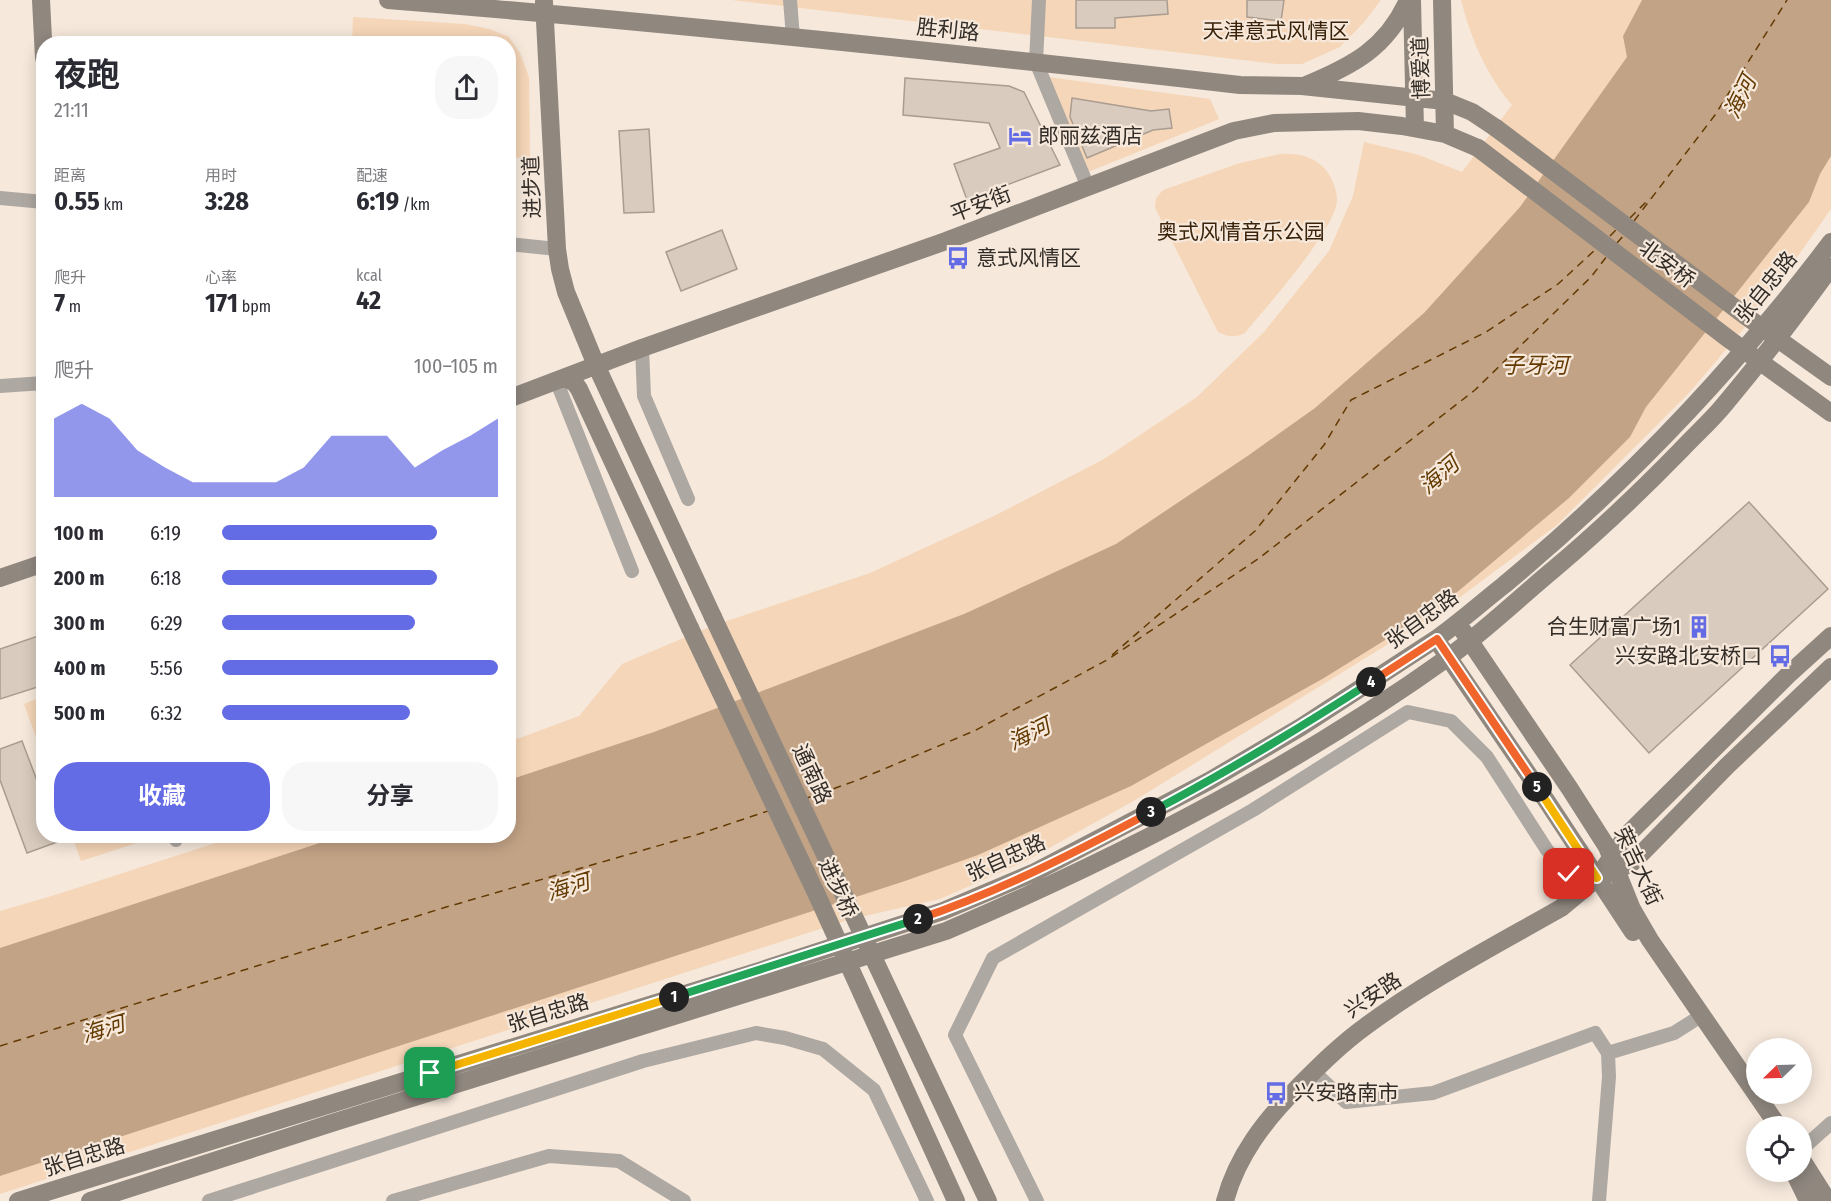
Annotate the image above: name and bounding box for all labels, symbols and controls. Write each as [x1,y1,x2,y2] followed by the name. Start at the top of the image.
[915,14,981,46] street label: 胜利路
[1203,18,1350,44] park label: 天津意式风情区
[1407,36,1435,100] street label: 博爱道
[54,55,120,95] text: 夜跑
[435,56,498,119] button: share
[1718,68,1764,123] water label: 海河
[54,98,89,122] text: 21:11
[1007,123,1033,149] hotel icon: 郎丽兹酒店
[1038,123,1143,149] place label: 郎丽兹酒店
[518,155,546,219] street label: 进步道
[54,166,86,185] text: 距离
[205,166,237,185] text: 用时
[356,166,388,185] text: 配速
[947,181,1015,227] street label: 平安街
[54,186,100,217] text: 0.55
[205,186,249,217] text: 3:28
[356,186,399,217] text: 6:19
[100,195,123,214] text: km
[399,195,430,214] text: /km
[1157,219,1325,245] park label: 奥式风情音乐公园
[1634,235,1700,293] street label: 北安桥
[945,245,971,271] bus stop icon: 意式风情区
[976,245,1081,271] place label: 意式风情区
[1729,246,1803,328] street label: 张自忠路
[356,266,382,285] text: kcal
[54,268,86,287] text: 爬升
[205,268,237,287] text: 心率
[356,285,381,316] text: 42
[54,288,65,319] text: 7
[205,288,238,319] text: 171
[65,297,81,316] text: m
[238,297,271,316] text: bpm
[1502,352,1572,379] water label: 子牙河
[414,354,498,378] text: 100–105 m
[54,358,94,382] text: 爬升
[1414,448,1467,500] water label: 海河
[54,521,104,545] text: 100 m
[150,521,181,545] text: 6:19
[54,566,105,590] text: 200 m
[150,566,181,590] text: 6:18
[1380,584,1464,654] street label: 张自忠路
[54,611,105,635] text: 300 m
[150,611,183,635] text: 6:29
[1547,614,1681,640] place label: 合生财富广场1
[1686,614,1712,640] building icon: 合生财富广场1
[1615,643,1762,669] place label: 兴安路北安桥口
[1767,643,1793,669] bus stop icon: 兴安路北安桥口
[54,656,106,680] text: 400 m
[150,656,183,680] text: 5:56
[1356,667,1386,697] pin: 4
[1367,672,1375,691] text: 4
[54,701,105,725] text: 500 m
[150,701,182,725] text: 6:32
[1003,710,1058,756] water label: 海河
[787,740,837,808] street label: 通南路
[54,762,270,831] button: 收藏
[282,762,498,831] button: 分享
[1522,772,1552,802] pin: 5
[1533,777,1541,796] text: 5
[1136,797,1166,827] pin: 3
[1147,802,1155,821] text: 3
[1608,822,1668,910] street label: 荣吉大街
[962,829,1050,887] street label: 张自忠路
[1543,848,1594,899] pin
[813,854,863,922] street label: 进步桥
[1552,857,1585,890] icon: check
[543,866,597,906] water label: 海河
[903,904,933,934] pin: 2
[914,909,922,928] text: 2
[1340,967,1406,1023] street label: 兴安路
[659,982,689,1012] pin: 1
[671,987,677,1006] text: 1
[504,988,592,1038] street label: 张自忠路
[78,1008,132,1048] water label: 海河
[1746,1038,1812,1104] north arrow
[1746,1038,1812,1182] map controls
[404,1047,455,1098] pin
[413,1056,446,1089] icon: arrive
[1263,1080,1289,1106] bus stop icon: 兴安路南市
[1294,1080,1399,1106] place label: 兴安路南市
[1746,1116,1812,1182] button: locate
[40,1132,128,1182] street label: 张自忠路

